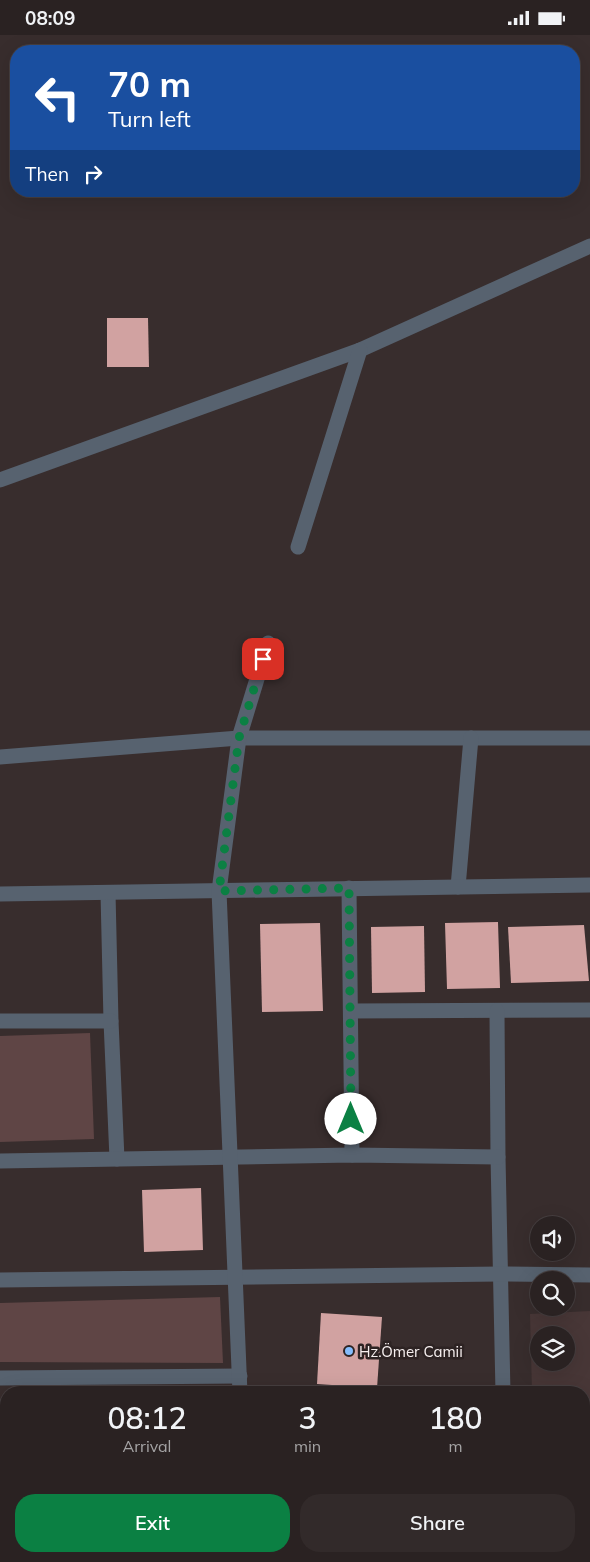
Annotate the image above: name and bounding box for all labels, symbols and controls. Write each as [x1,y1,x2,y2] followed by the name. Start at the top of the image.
[25,6,75,30] text: 08:09
[108,62,191,106] text: 70 m
[25,65,90,130] icon: left
[108,105,191,133] text: Turn left
[79,160,107,188] icon: right
[25,162,69,186] text: Then
[242,638,284,680] pin
[249,645,277,673] icon: arrive
[324,1092,376,1144] position arrow
[530,1216,575,1371] map controls
[530,1216,575,1261] button: sound
[530,1271,575,1316] button: search
[530,1326,575,1371] button: layers
[359,1342,463,1361] place label: Hz.Ömer Camii
[343,1345,355,1357] marker: Hz.Ömer Camii
[107,1399,187,1437] text: 08:12
[299,1399,317,1437] text: 3
[429,1399,483,1437] text: 180
[123,1436,171,1456] text: Arrival
[294,1436,321,1456] text: min
[449,1436,463,1456] text: m
[15,1494,290,1552] button: Exit
[300,1494,575,1552] button: Share

